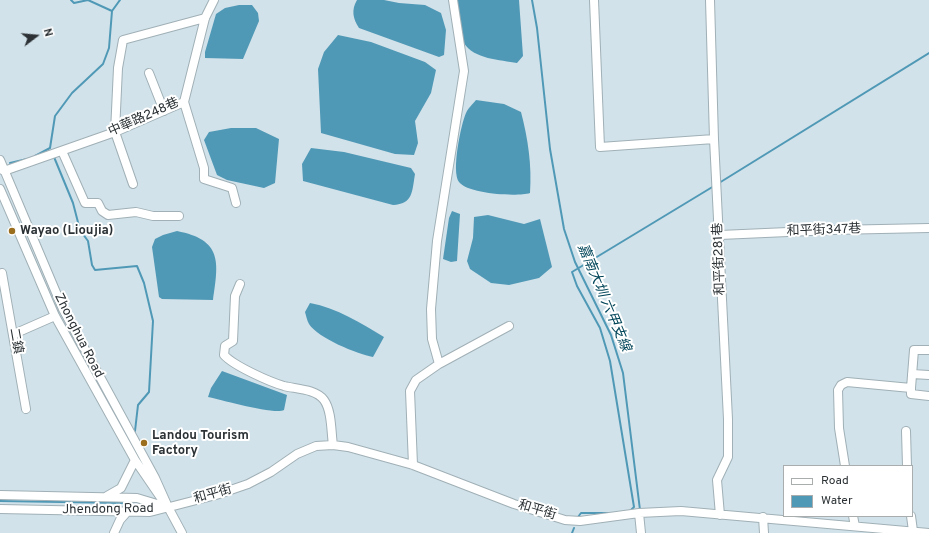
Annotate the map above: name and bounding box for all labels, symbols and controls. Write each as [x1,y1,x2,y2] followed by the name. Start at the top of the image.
[16,16,56,56] north arrow
[40,27,55,38] text: N
[106,95,182,141] street label: 中華路248巷
[711,222,729,296] street label: 和平街281巷
[786,222,862,240] street label: 和平街347巷
[20,223,113,239] place label: Wayao (Lioujia)
[7,226,17,236] marker: Wayao (Lioujia)
[573,242,633,354] water label: 嘉南大圳 六甲支線
[50,291,106,381] street label: Zhonghua Road
[5,327,25,355] street label: 二鎮
[152,428,249,459] place label: Landou Tourism Factory
[139,438,149,448] marker: Landou Tourism Factory
[783,465,913,517] legend
[821,473,849,489] text: Road
[192,482,234,508] street label: 和平街
[821,493,853,509] text: Water
[516,498,558,524] street label: 和平街
[62,501,154,519] street label: Jhendong Road

